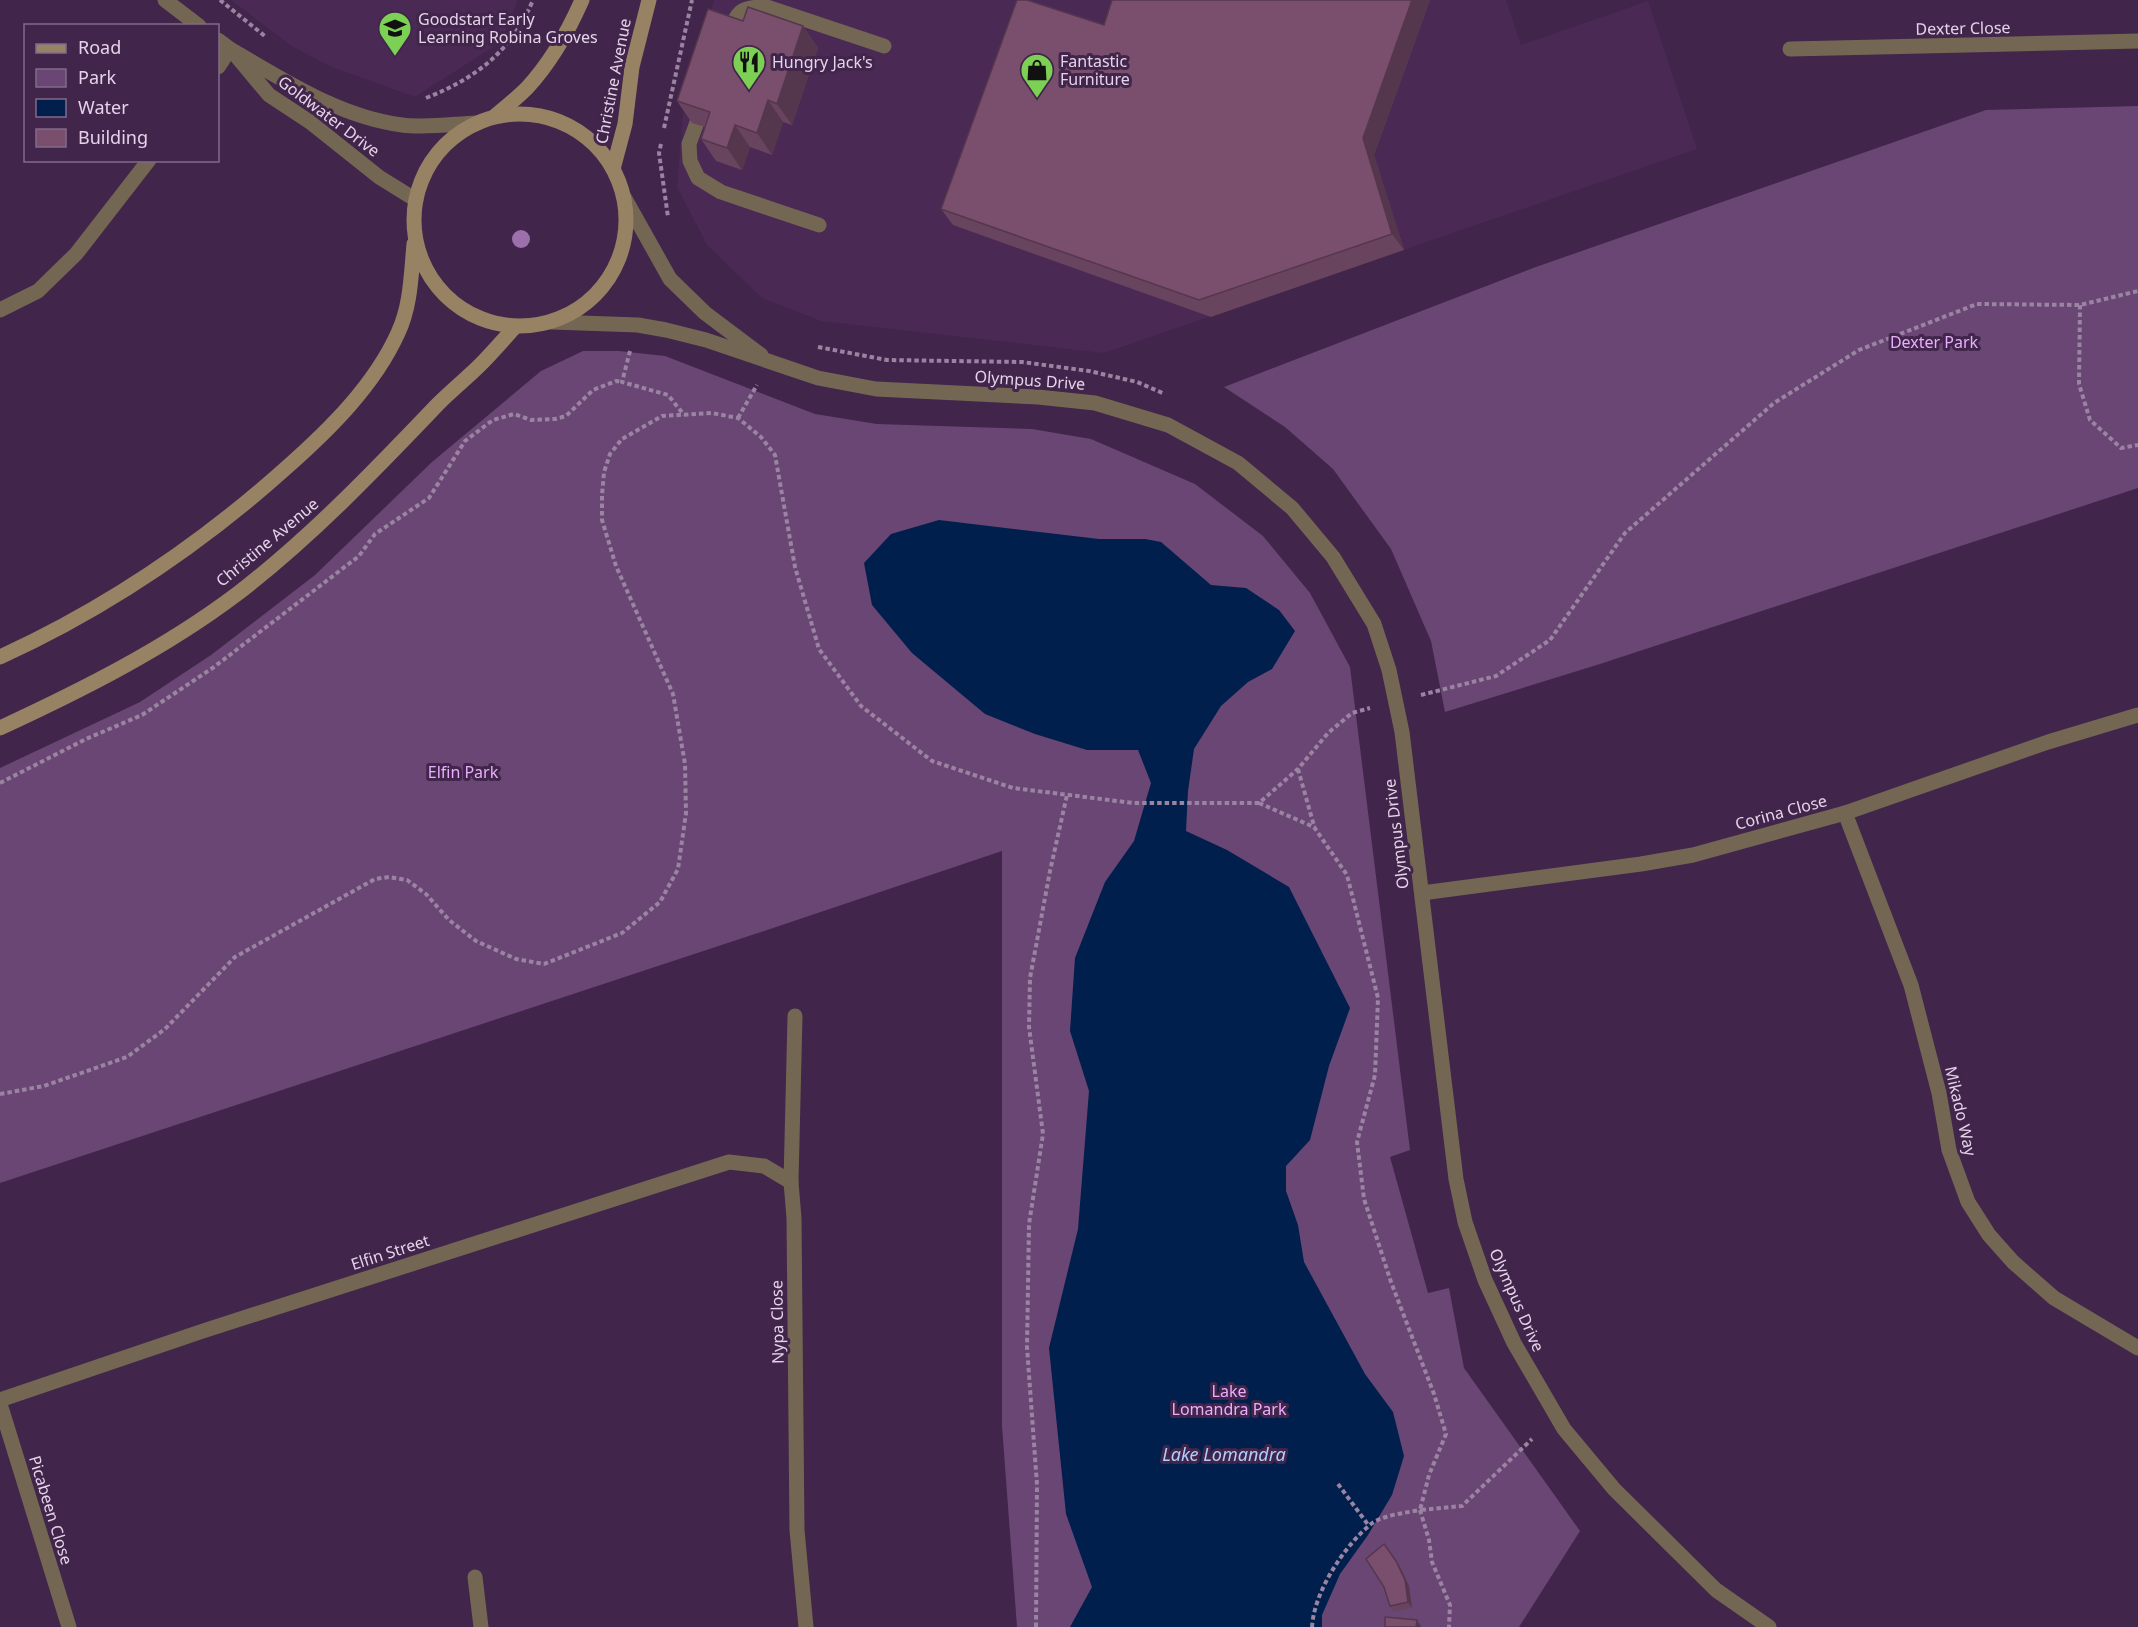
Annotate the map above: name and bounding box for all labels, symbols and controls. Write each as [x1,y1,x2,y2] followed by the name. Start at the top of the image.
[418,8,598,48] place label: Goodstart Early Learning Robina Groves
[377,10,413,57] school or university icon: Goodstart Early Learning Robina Groves
[590,16,636,146] street label: Christine Avenue
[1915,16,2011,40] street label: Dexter Close
[24,24,219,162] legend
[78,35,121,59] text: Road
[731,44,767,91] restaurant icon: Hungry Jack's
[1060,50,1130,90] place label: Fantastic Furniture
[772,51,873,73] place label: Hungry Jack's
[1019,52,1055,99] shop icon: Fantastic Furniture
[78,65,116,89] text: Park
[274,71,384,161] street label: Goldwater Drive
[78,95,129,119] text: Water
[78,125,148,149] text: Building
[1890,331,1979,353] park label: Dexter Park
[974,365,1086,395] street label: Olympus Drive
[211,493,323,591] street label: Christine Avenue
[428,761,499,783] park label: Elfin Park
[1378,778,1414,890] street label: Olympus Drive
[1733,789,1829,835] street label: Corina Close
[1940,1064,1982,1159] street label: Mikado Way
[348,1229,432,1275] street label: Elfin Street
[1484,1245,1550,1355] street label: Olympus Drive
[765,1280,789,1364] street label: Nypa Close
[1172,1380,1287,1420] park label: Lake Lomandra Park
[1162,1442,1286,1466] water label: Lake Lomandra
[24,1453,78,1567] street label: Picabeen Close

